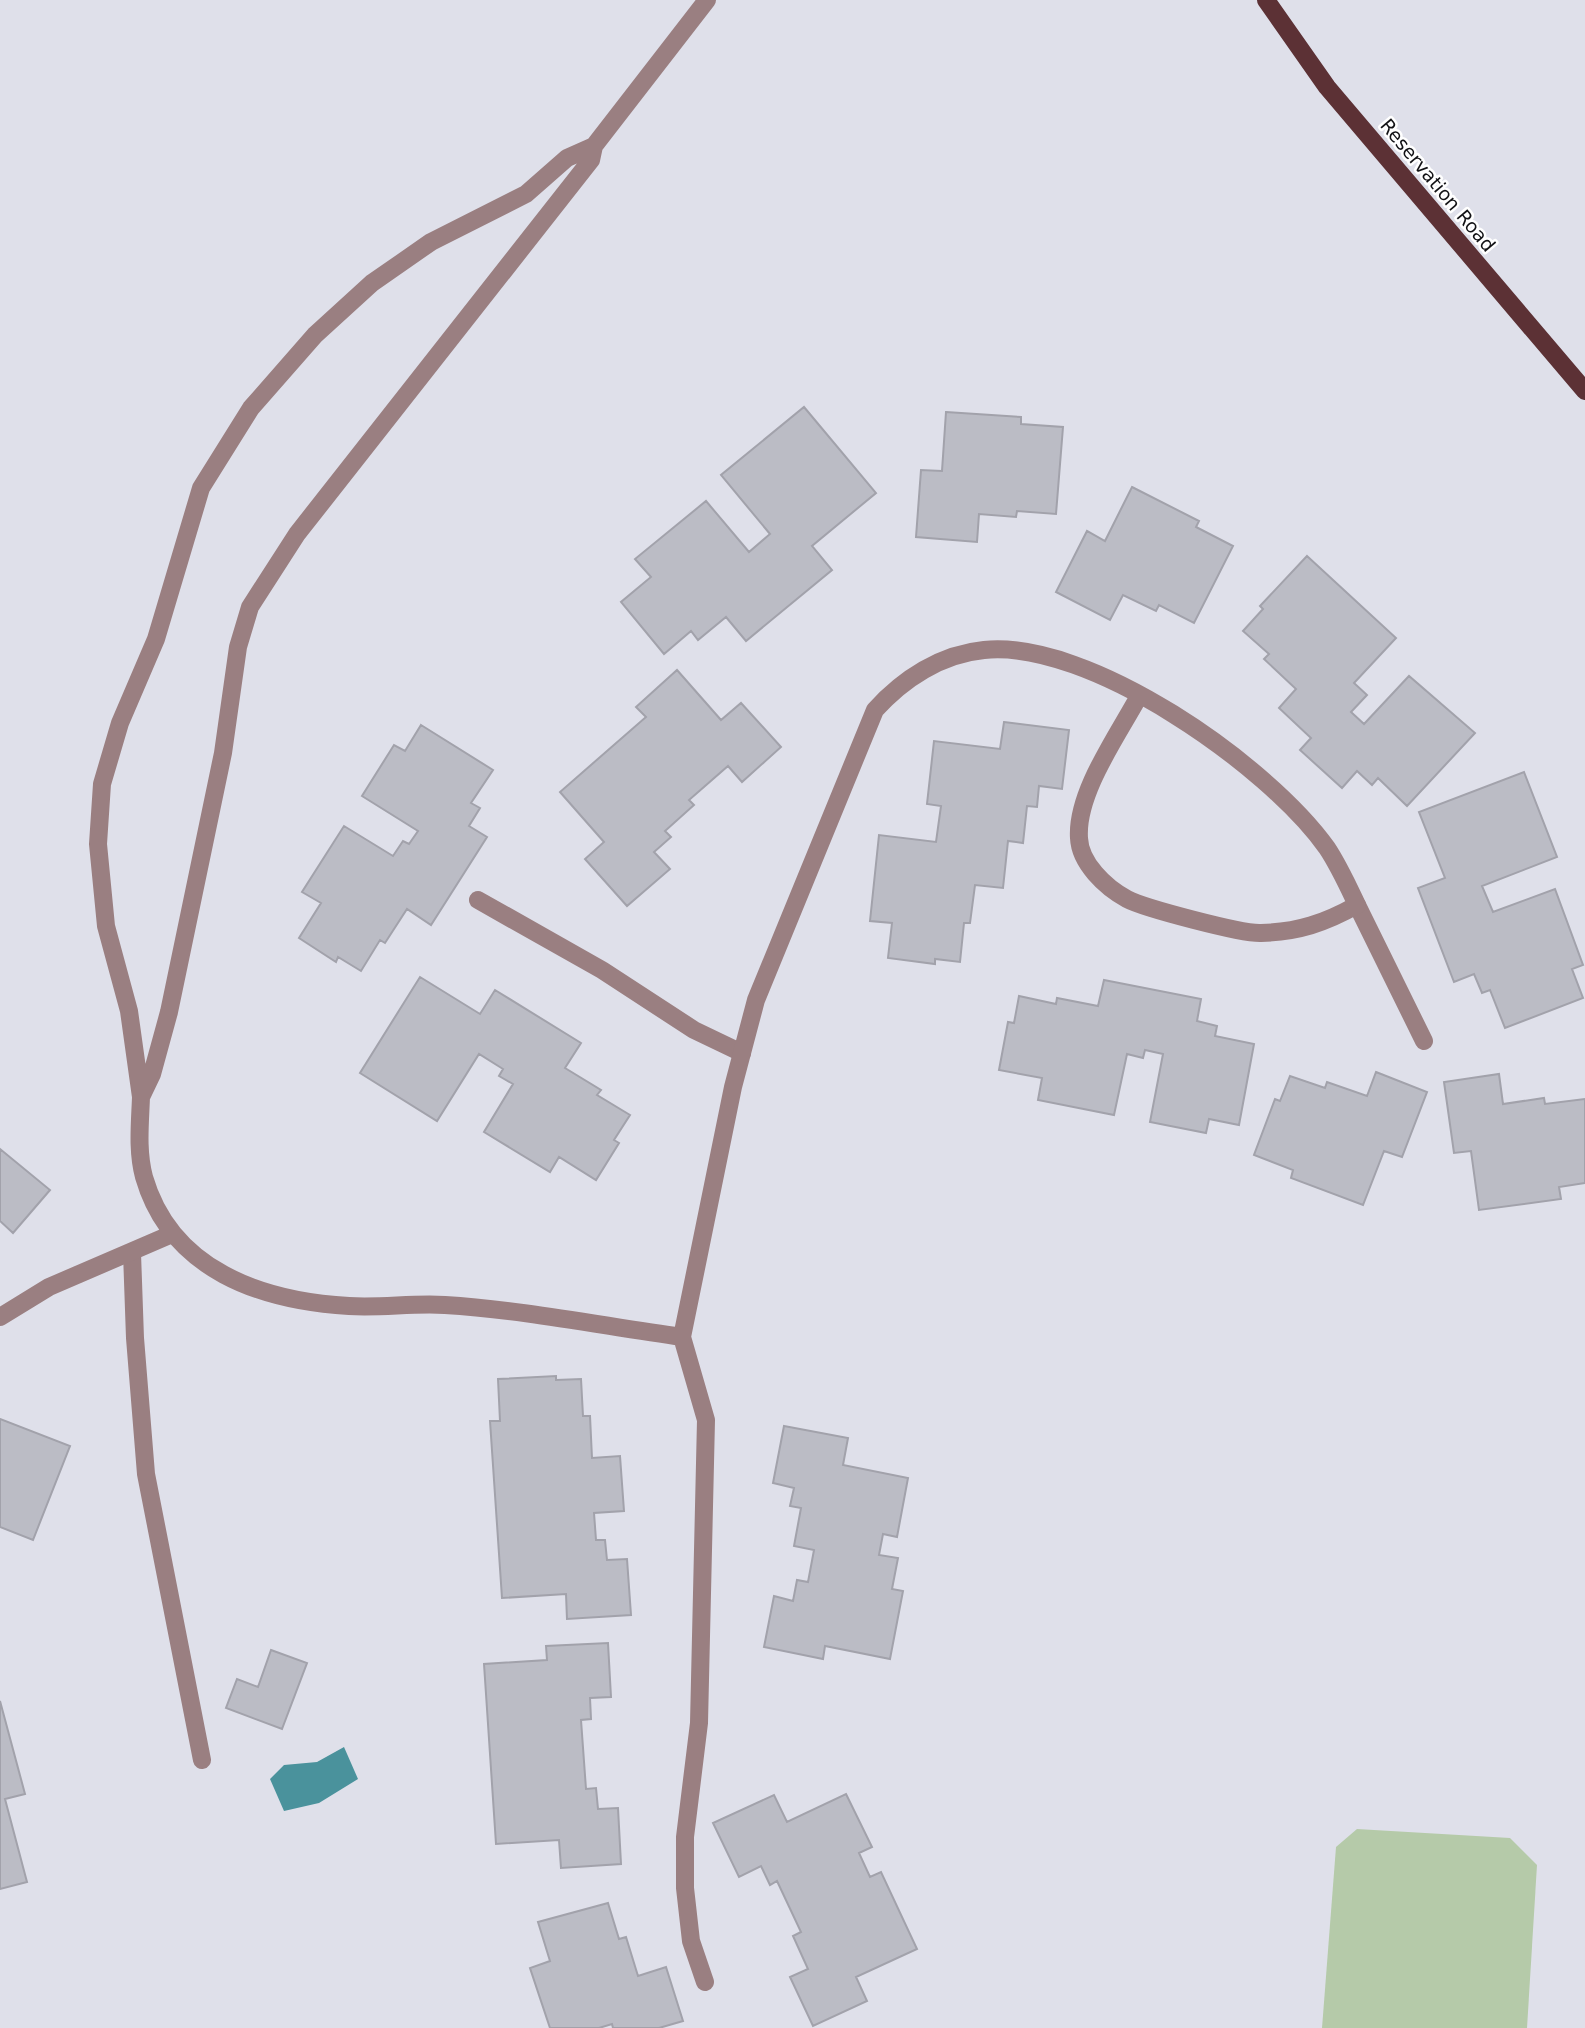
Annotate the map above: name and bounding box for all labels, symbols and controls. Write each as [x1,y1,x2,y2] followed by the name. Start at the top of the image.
[1376,114,1500,256] street label: Reservation Road

